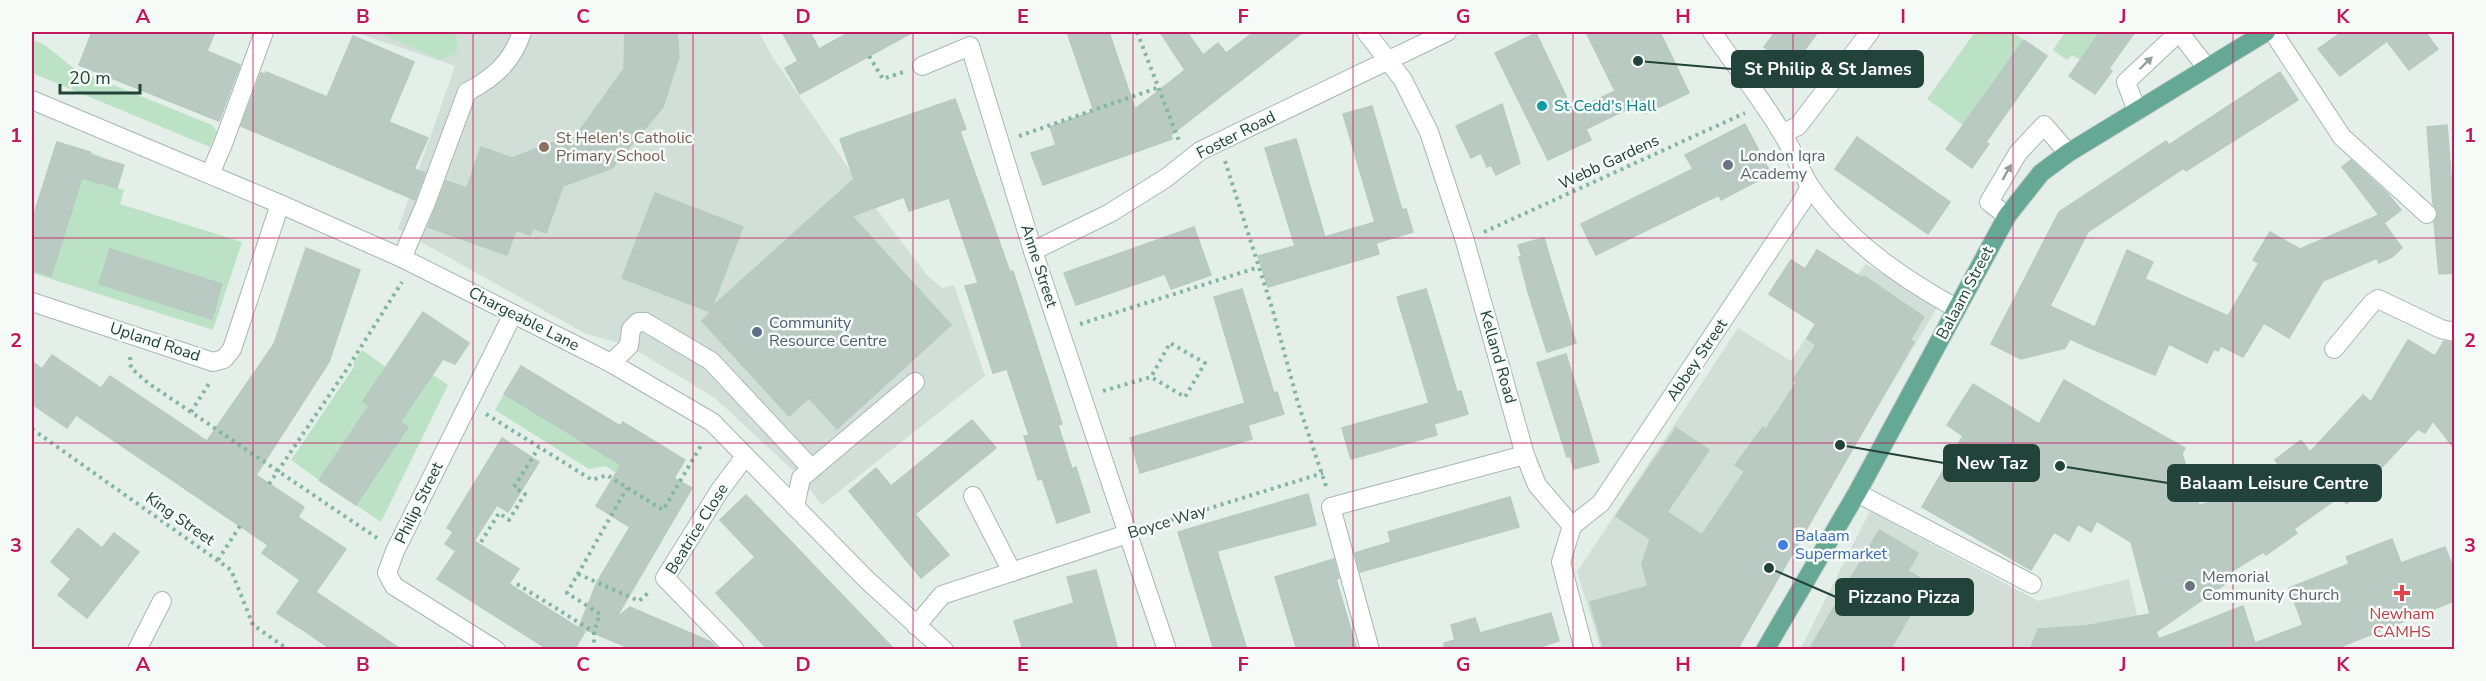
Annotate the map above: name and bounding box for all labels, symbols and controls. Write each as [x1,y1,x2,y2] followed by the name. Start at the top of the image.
[136,3,151,30] text: A
[356,3,370,30] text: B
[576,3,590,30] text: C
[795,3,811,30] text: D
[1017,3,1029,30] text: E
[1237,3,1249,30] text: F
[1456,3,1470,30] text: G
[1675,3,1691,30] text: H
[1900,3,1906,30] text: I
[2118,3,2127,30] text: J
[2336,3,2350,30] text: K
[1732,51,1923,87] callout: St Philip & St James
[2139,56,2154,70] one-way arrow
[60,57,140,95] scale bar
[1744,57,1912,81] text: St Philip & St James
[69,66,111,90] text: 20 m
[1554,95,1657,117] place label: St Cedd's Hall
[1535,99,1549,113] marker: St Cedd's Hall
[1193,106,1279,164] street label: Foster Road
[10,122,22,149] text: 1
[2464,122,2476,149] text: 1
[556,127,693,167] place label: St Helen's Catholic Primary School
[1555,129,1663,195] street label: Webb Gardens
[537,140,551,154] marker: St Helen's Catholic Primary School
[1740,145,1826,185] place label: London Iqra Academy
[1721,158,1735,172] marker: London Iqra Academy
[2001,164,2012,180] one-way arrow
[1015,222,1063,311] street label: Anne Street
[1931,242,1999,343] street label: Balaam Street
[465,282,583,356] street label: Chargeable Lane
[1474,308,1522,406] street label: Kelland Road
[769,312,887,352] place label: Community Resource Centre
[1661,314,1733,405] street label: Abbey Street
[107,317,203,367] street label: Upland Road
[750,325,764,339] marker: Community Resource Centre
[10,327,22,354] text: 2
[2464,327,2476,354] text: 2
[1944,445,2039,481] callout: New Taz
[1956,451,2028,475] text: New Taz
[390,458,448,548] street label: Philip Street
[2168,465,2381,501] callout: Balaam Leisure Centre
[2180,471,2369,495] text: Balaam Leisure Centre
[660,479,734,579] street label: Beatrice Close
[141,487,219,551] street label: King Street
[1125,499,1210,544] street label: Boyce Way
[1795,525,1888,565] place label: Balaam Supermarket
[10,532,22,559] text: 3
[2464,532,2476,559] text: 3
[1776,538,1790,552] marker: Balaam Supermarket
[2202,566,2339,606] place label: Memorial Community Church
[1836,579,1973,615] callout: Pizzano Pizza
[2183,579,2197,593] marker: Memorial Community Church
[2393,584,2411,602] marker: Newham CAMHS
[1848,585,1960,609] text: Pizzano Pizza
[2370,603,2434,643] place label: Newham CAMHS
[136,651,151,678] text: A
[356,651,370,678] text: B
[576,651,590,678] text: C
[795,651,811,678] text: D
[1017,651,1029,678] text: E
[1237,651,1249,678] text: F
[1456,651,1470,678] text: G
[1675,651,1691,678] text: H
[1900,651,1906,678] text: I
[2118,651,2127,678] text: J
[2336,651,2350,678] text: K

